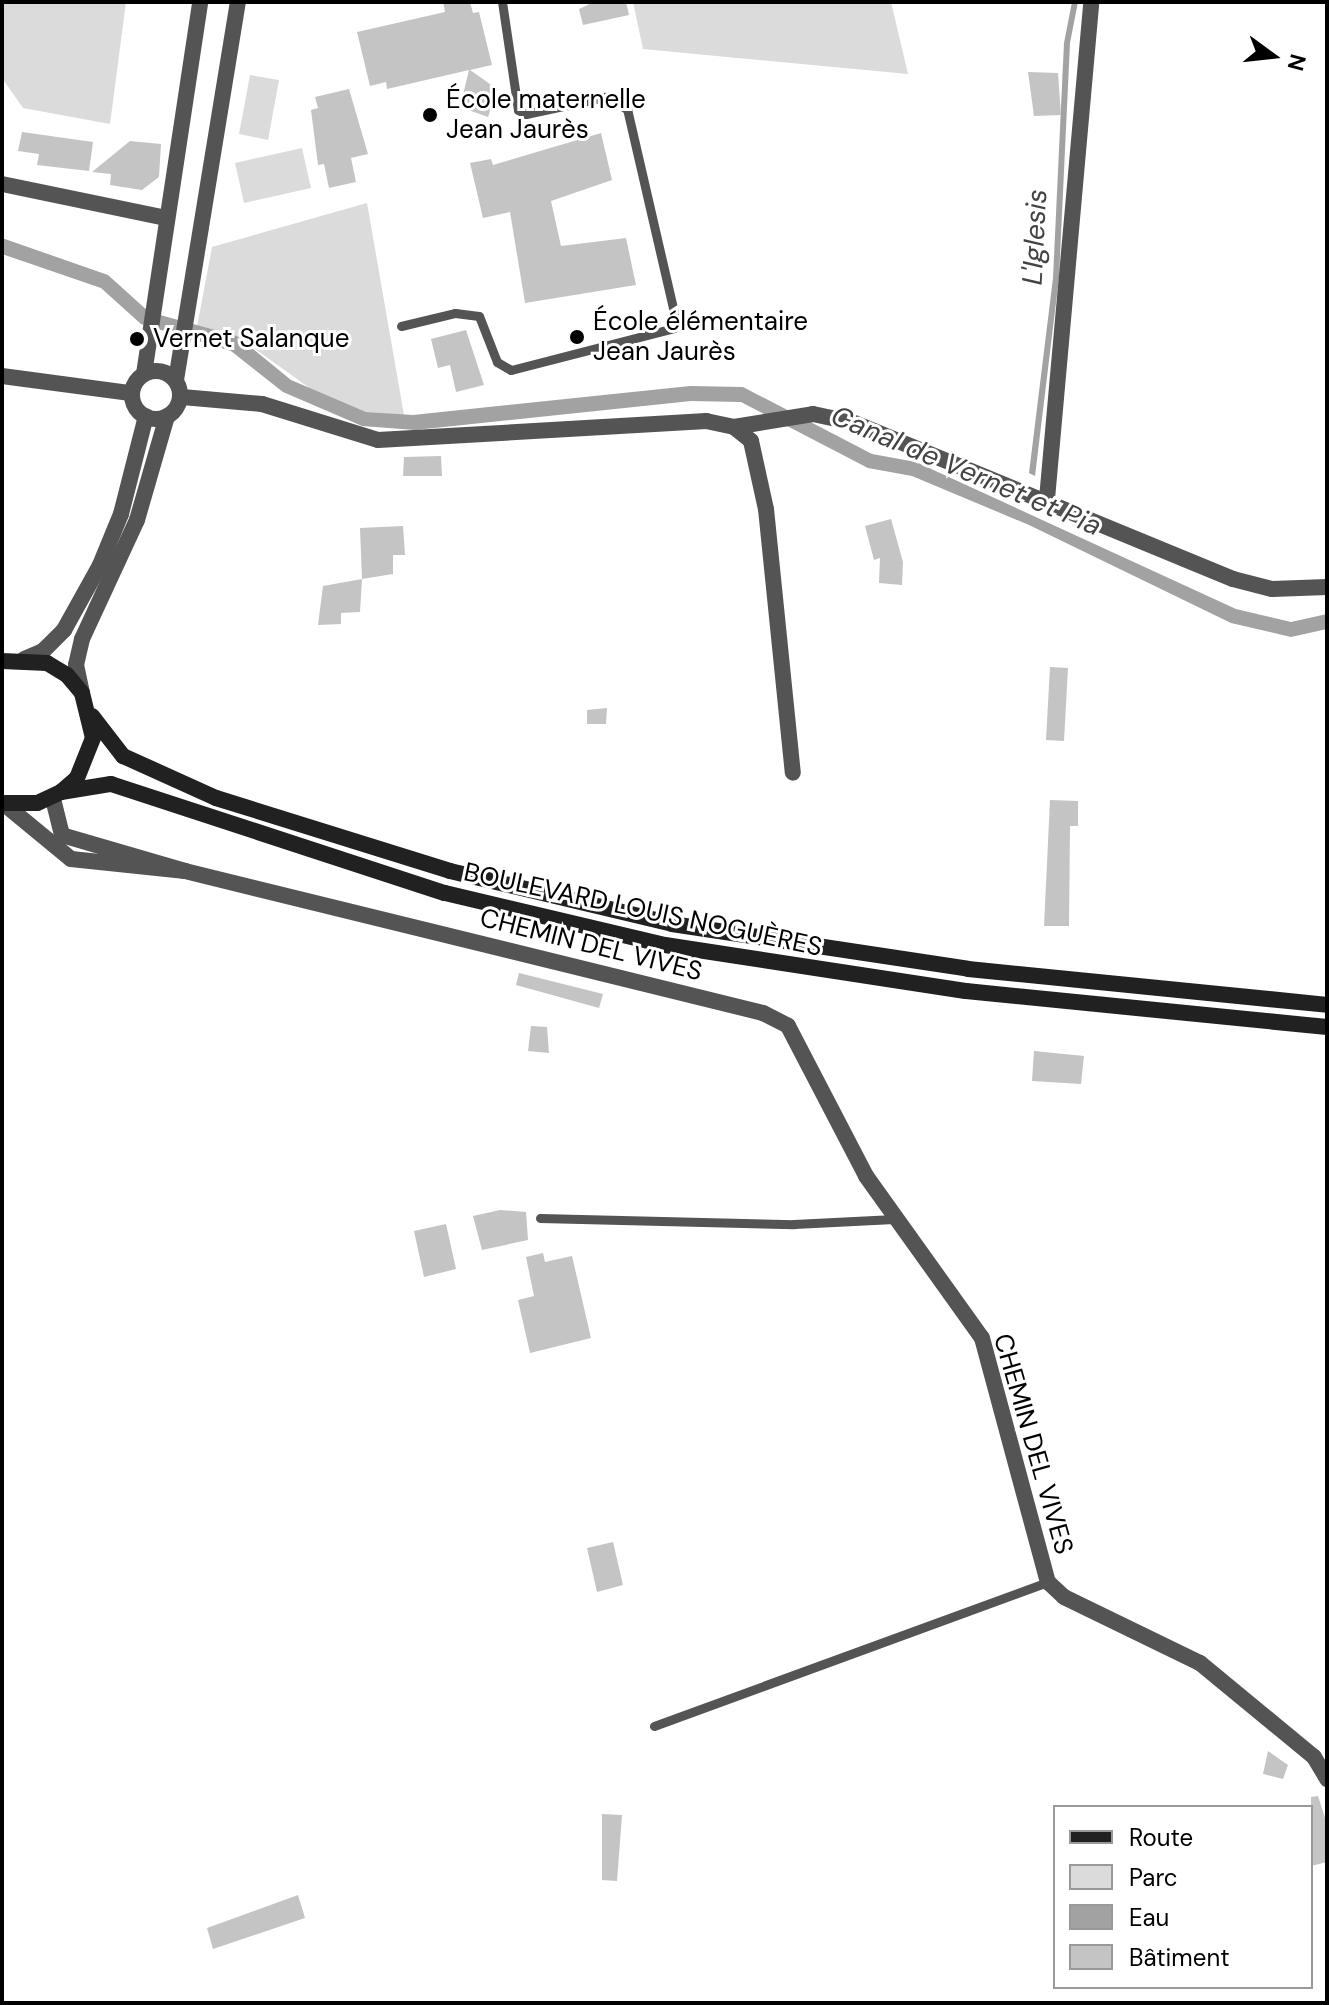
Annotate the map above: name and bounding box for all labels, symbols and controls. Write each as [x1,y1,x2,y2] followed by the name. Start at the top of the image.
[1233,16,1313,96] north arrow
[1281,51,1313,74] text: N
[446,84,646,146] place label: École maternelle Jean Jaurès
[421,106,439,124] marker: École maternelle Jean Jaurès
[1016,188,1054,286] water label: L'Iglesis
[593,306,808,368] place label: École élémentaire Jean Jaurès
[153,323,350,355] place label: Vernet Salanque
[568,328,586,346] marker: École élémentaire Jean Jaurès
[128,330,146,348] marker: Vernet Salanque
[826,399,1106,543] water label: Canal de Vernet et Pia
[461,857,825,963] street label: BOULEVARD LOUIS NOGUÈRES
[477,902,705,988] street label: CHEMIN DEL VIVES
[987,1330,1079,1558] street label: CHEMIN DEL VIVES
[1053,1805,1313,1989] legend
[1129,1822,1193,1853] text: Route
[1129,1862,1178,1893] text: Parc
[1129,1902,1169,1933] text: Eau
[1129,1942,1230,1973] text: Bâtiment

